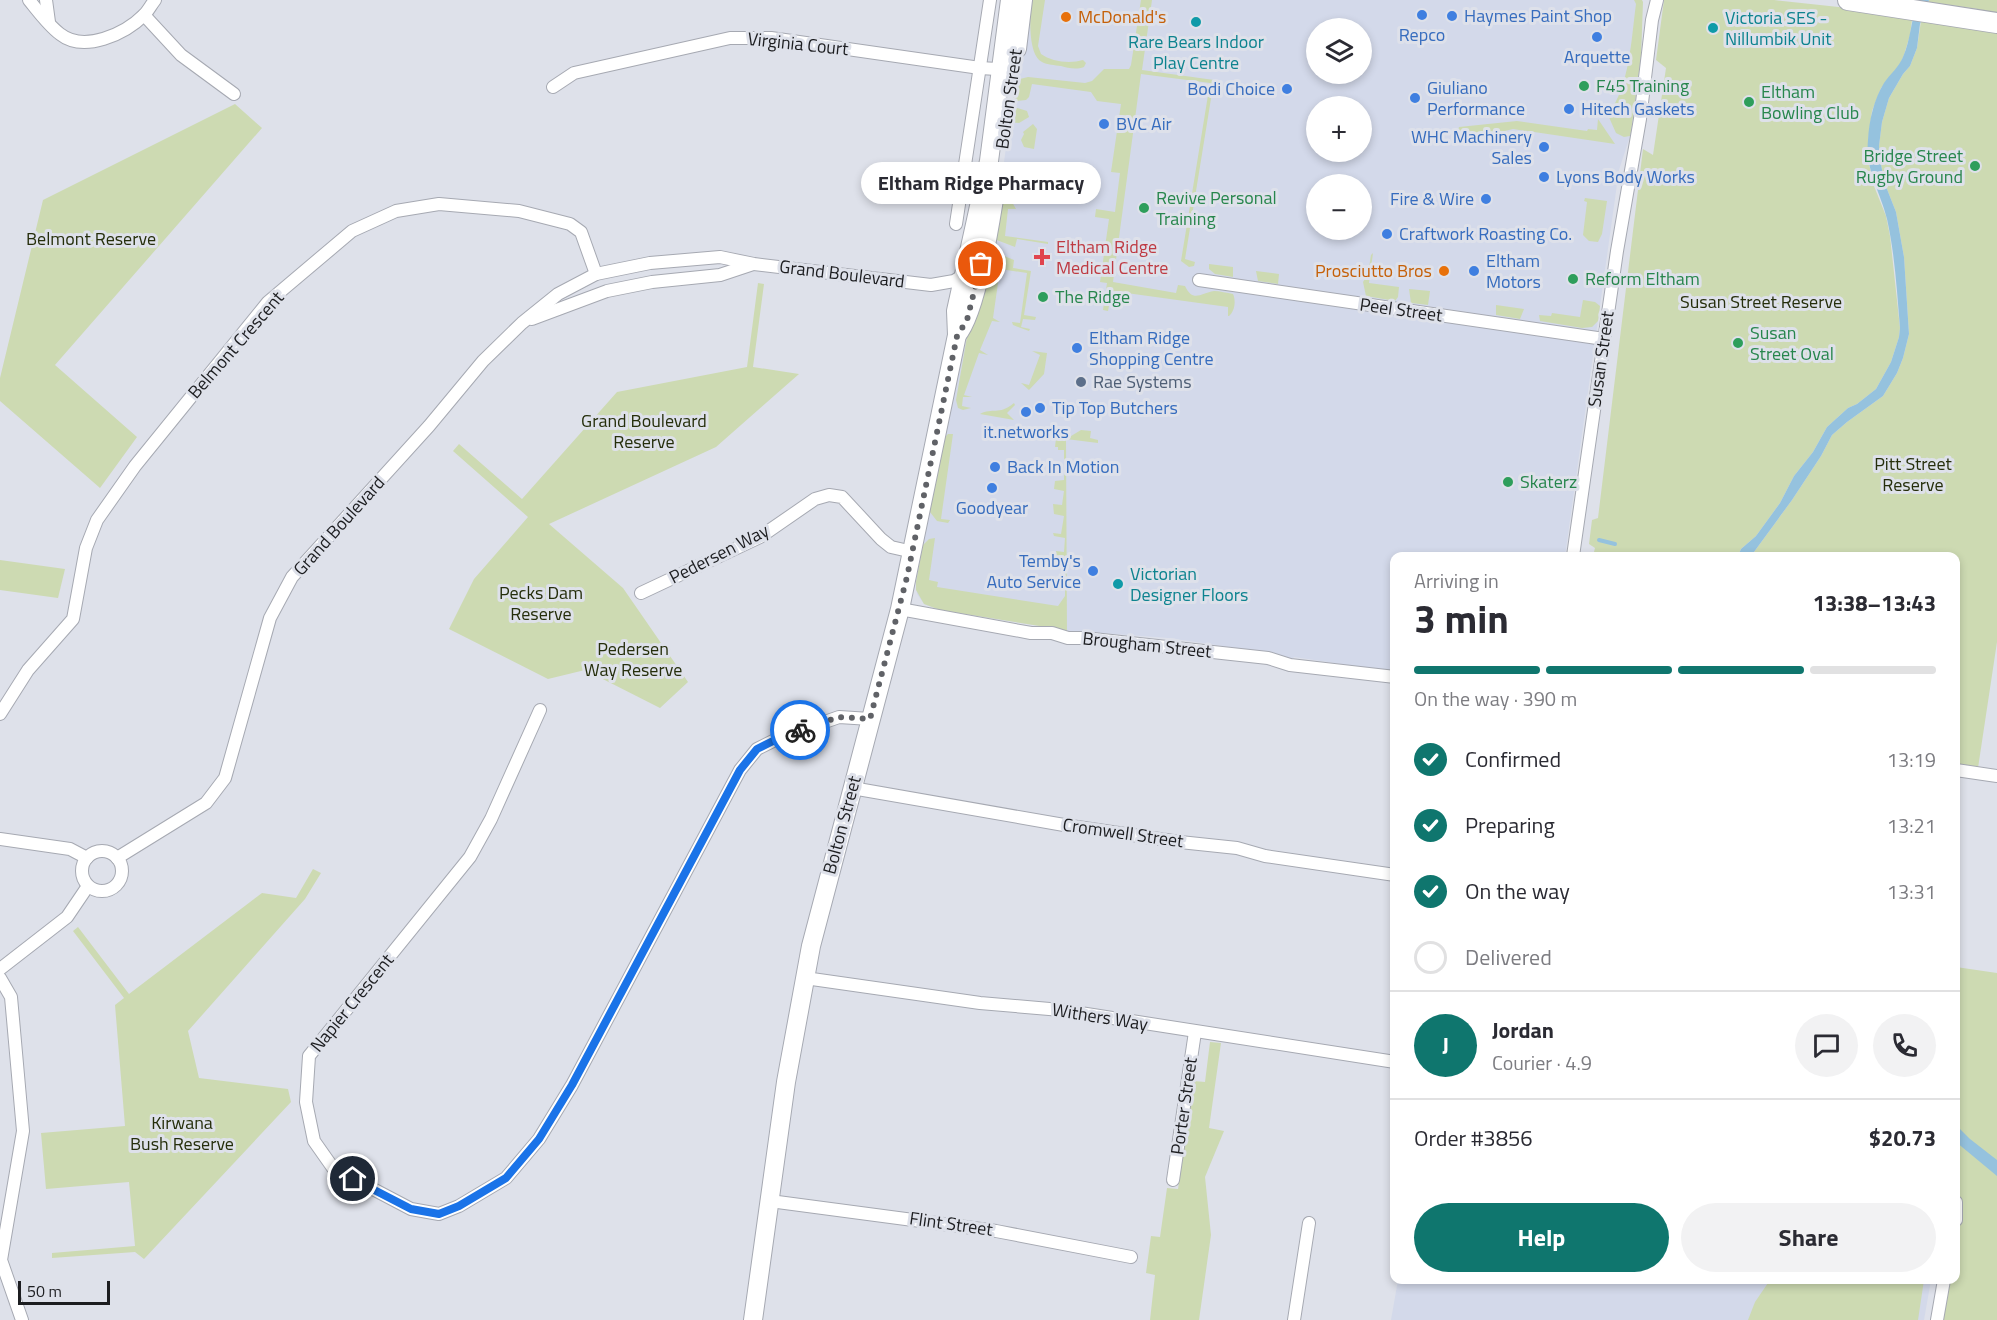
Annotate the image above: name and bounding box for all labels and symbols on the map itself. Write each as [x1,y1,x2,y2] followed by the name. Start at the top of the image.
[1464,2,1612,29] place label: Haymes Paint Shop
[1078,3,1166,30] place label: McDonald's
[1725,4,1832,52] place label: Victoria SES - Nillumbik Unit
[1415,8,1429,22] marker: Repco
[1445,9,1459,23] marker: Haymes Paint Shop
[1059,10,1073,24] marker: McDonald's
[1189,15,1203,29] marker: Rare Bears Indoor Play Centre
[1399,21,1445,48] place label: Repco
[1706,21,1720,35] marker: Victoria SES - Nillumbik Unit
[746,25,851,62] street label: Virginia Court
[1128,28,1264,76] place label: Rare Bears Indoor Play Centre
[1590,30,1604,44] marker: Arquette
[1564,43,1630,70] place label: Arquette
[988,47,1029,151] street label: Bolton Street
[1596,72,1689,99] place label: F45 Training
[1427,74,1525,122] place label: Giuliano Performance
[1187,75,1275,102] place label: Bodi Choice
[1761,78,1859,126] place label: Eltham Bowling Club
[1577,79,1591,93] marker: F45 Training
[1280,82,1294,96] marker: Bodi Choice
[1408,91,1422,105] marker: Giuliano Performance
[1581,95,1695,122] place label: Hitech Gaskets
[1742,95,1756,109] marker: Eltham Bowling Club
[1562,102,1576,116] marker: Hitech Gaskets
[1116,110,1172,137] place label: BVC Air
[1097,117,1111,131] marker: BVC Air
[1411,123,1532,171] place label: WHC Machinery Sales
[1537,140,1551,154] marker: WHC Machinery Sales
[1856,142,1964,190] place label: Bridge Street Rugby Ground
[1968,159,1982,173] marker: Bridge Street Rugby Ground
[861,162,1101,204] callout: Eltham Ridge Pharmacy
[1556,163,1695,190] place label: Lyons Body Works
[1537,170,1551,184] marker: Lyons Body Works
[1156,184,1277,232] place label: Revive Personal Training
[1390,185,1474,212] place label: Fire & Wire
[1479,192,1493,206] marker: Fire & Wire
[1137,201,1151,215] marker: Revive Personal Training
[1399,220,1572,247] place label: Craftwork Roasting Co.
[26,225,156,252] park label: Belmont Reserve
[1380,227,1394,241] marker: Craftwork Roasting Co.
[1056,233,1168,281] place label: Eltham Ridge Medical Centre
[955,238,1006,289] pin
[1486,247,1541,295] place label: Eltham Motors
[1033,248,1051,266] marker: Eltham Ridge Medical Centre
[778,252,906,295] street label: Grand Boulevard
[1315,257,1432,284] place label: Prosciutto Bros
[1437,264,1451,278] marker: Prosciutto Bros
[1467,264,1481,278] marker: Eltham Motors
[1585,265,1700,292] place label: Reform Eltham
[1566,272,1580,286] marker: Reform Eltham
[1055,283,1130,310] place label: The Ridge
[181,284,290,404] street label: Belmont Crescent
[1680,288,1842,315] park label: Susan Street Reserve
[1036,290,1050,304] marker: The Ridge
[1358,290,1445,329] street label: Peel Street
[1580,308,1621,409] street label: Susan Street
[1750,319,1834,367] place label: Susan Street Oval
[1089,324,1214,372] place label: Eltham Ridge Shopping Centre
[1731,336,1745,350] marker: Susan Street Oval
[1070,341,1084,355] marker: Eltham Ridge Shopping Centre
[1093,368,1192,395] place label: Rae Systems
[1074,375,1088,389] marker: Rae Systems
[1052,394,1178,421] place label: Tip Top Butchers
[1033,401,1047,415] marker: Tip Top Butchers
[1019,405,1033,419] marker: it.networks
[581,407,707,455] park label: Grand Boulevard Reserve
[983,418,1069,445] place label: it.networks
[1874,450,1952,498] park label: Pitt Street Reserve
[1007,453,1119,480] place label: Back In Motion
[988,460,1002,474] marker: Back In Motion
[1520,468,1577,495] place label: Skaterz
[287,470,391,581] street label: Grand Boulevard
[1501,475,1515,489] marker: Skaterz
[985,481,999,495] marker: Goodyear
[956,494,1028,521] place label: Goodyear
[664,517,774,590] street label: Pedersen Way
[986,547,1081,595] place label: Temby's Auto Service
[1130,560,1248,608] place label: Victorian Designer Floors
[1086,564,1100,578] marker: Temby's Auto Service
[1111,577,1125,591] marker: Victorian Designer Floors
[499,579,583,627] park label: Pecks Dam Reserve
[1081,624,1214,665] street label: Brougham Street
[584,635,682,683] park label: Pedersen Way Reserve
[770,700,830,760] courier
[815,772,868,877] street label: Bolton Street
[1061,811,1186,854] street label: Cromwell Street
[303,947,400,1058] street label: Napier Crescent
[1050,996,1150,1037] street label: Withers Way
[1163,1055,1204,1157] street label: Porter Street
[130,1109,234,1157] park label: Kirwana Bush Reserve
[327,1153,378,1204] pin
[908,1204,995,1243] street label: Flint Street
[18,1278,110,1306] scale bar

